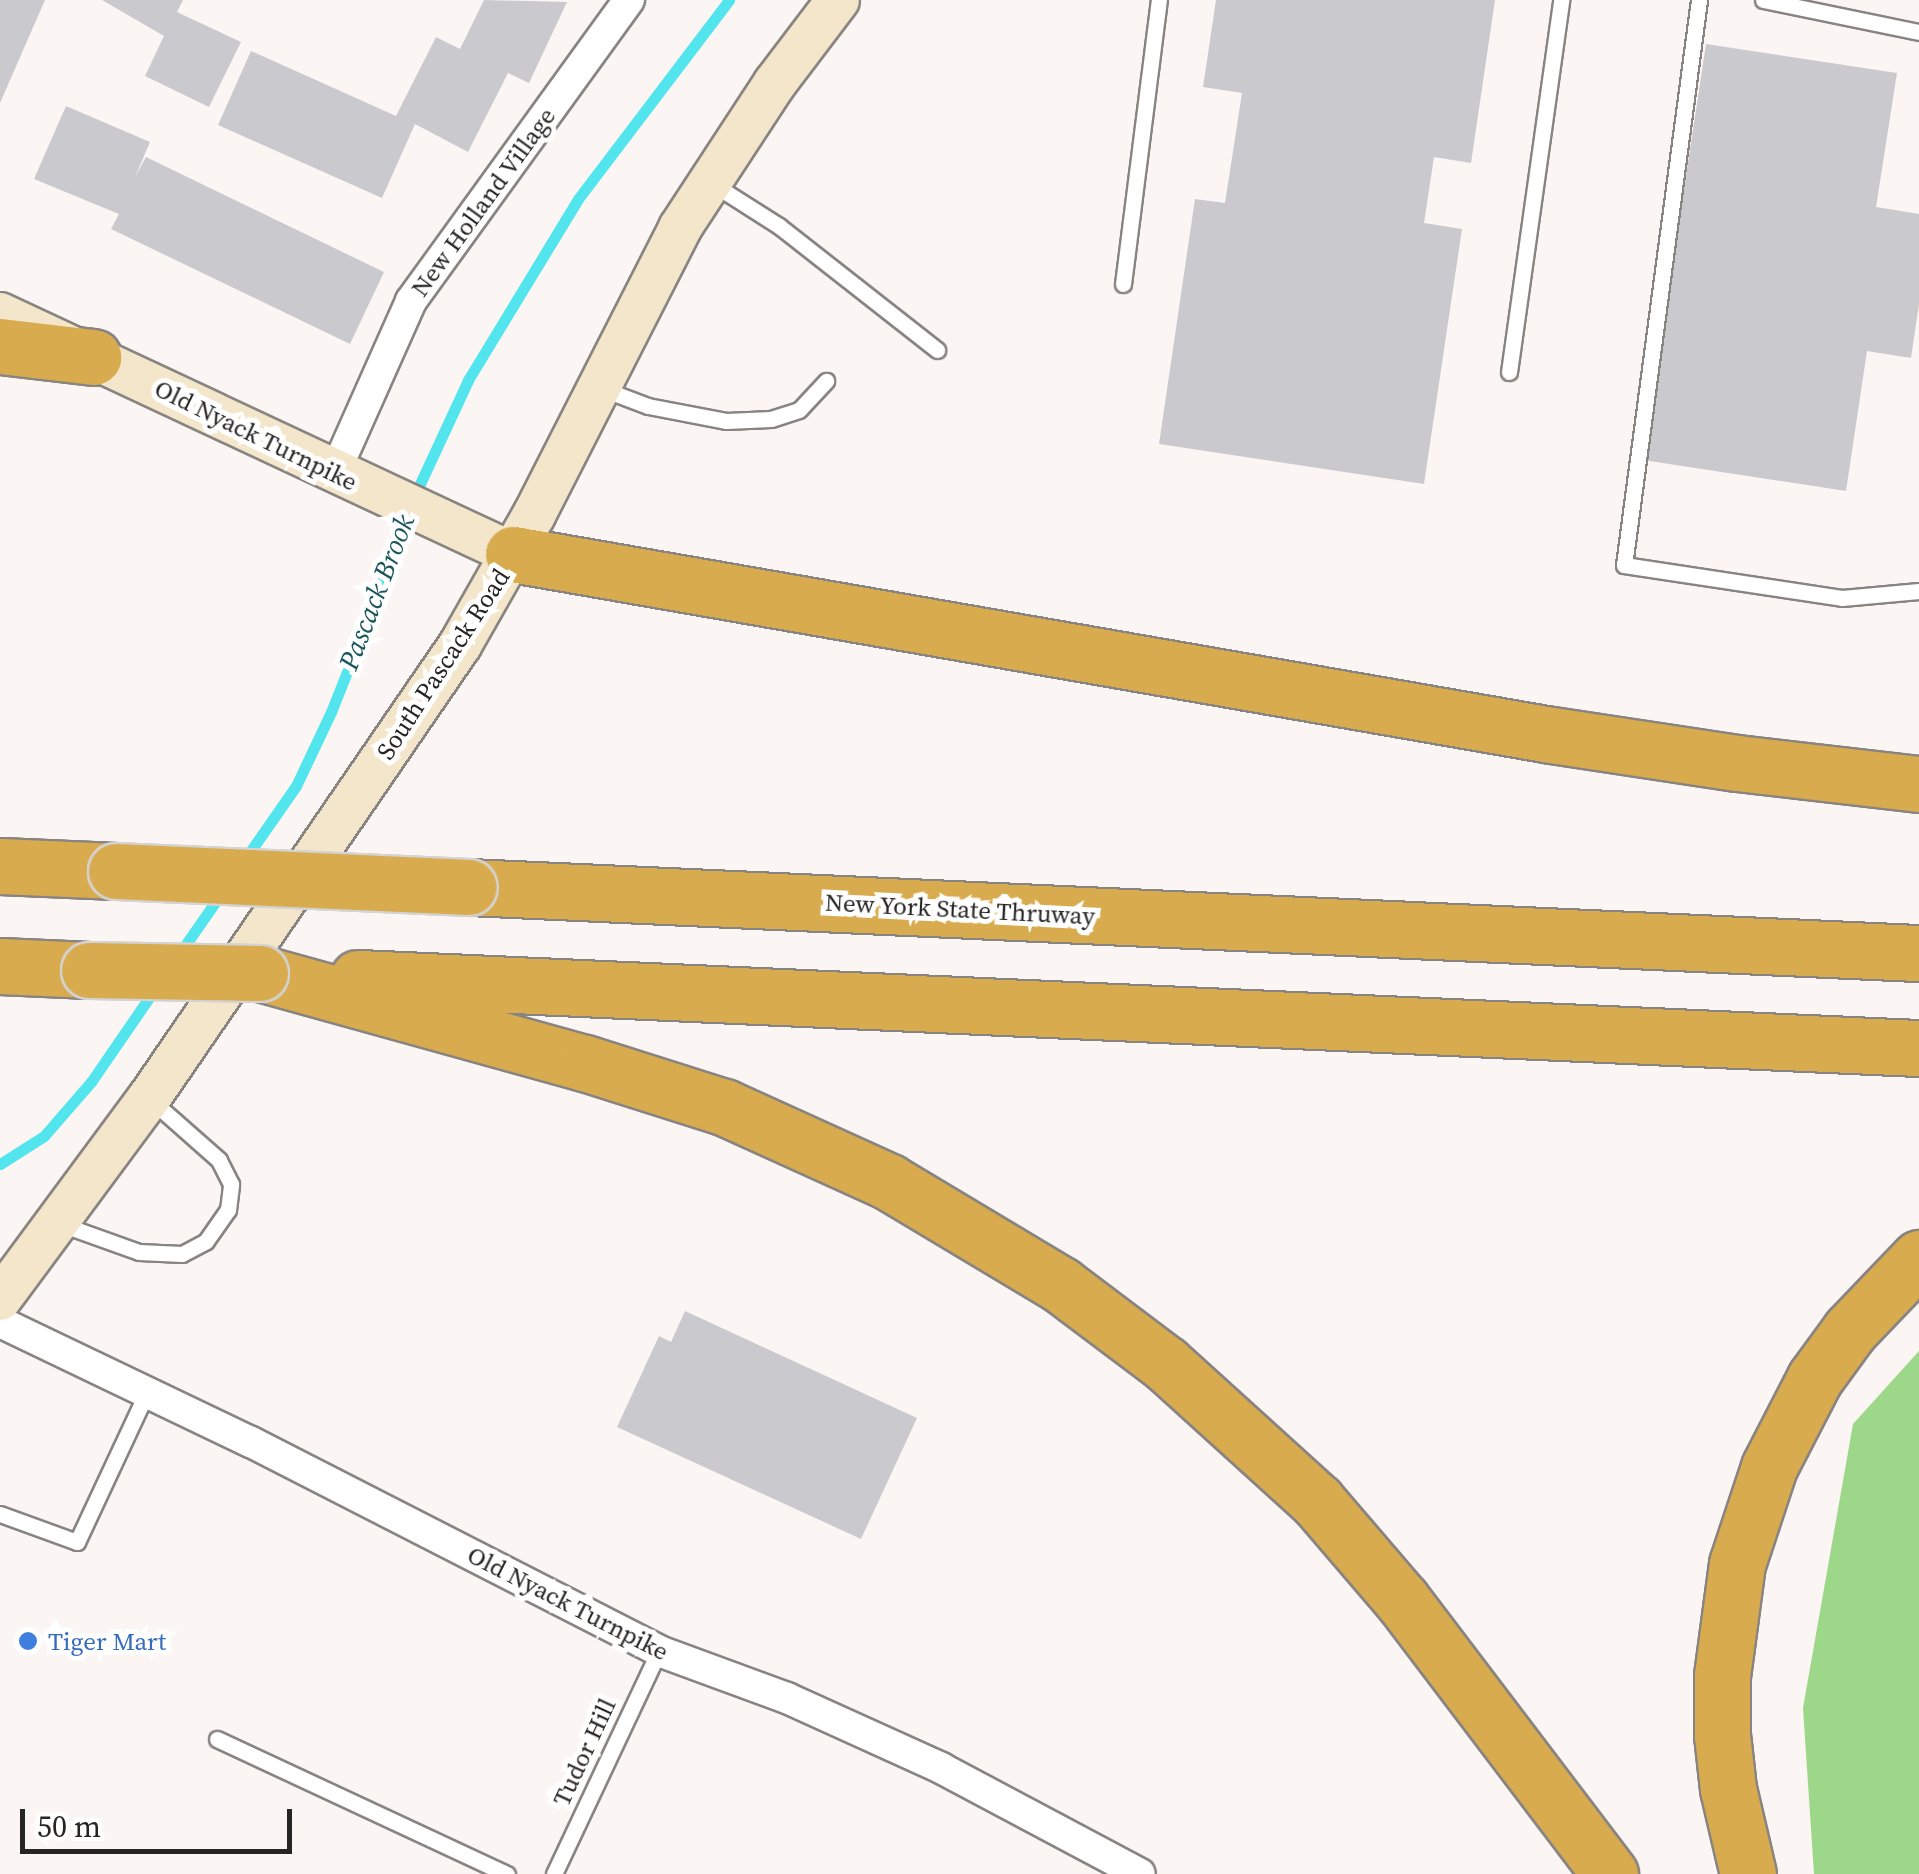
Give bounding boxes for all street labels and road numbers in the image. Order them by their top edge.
street label: New Holland Village [404,101,562,303]
street label: Old Nyack Turnpike [150,373,362,497]
street label: South Pascack Road [370,563,516,765]
street label: New York State Thruway [824,887,1096,931]
street label: Old Nyack Turnpike [462,1539,674,1667]
street label: Tudor Hill [546,1693,622,1811]

